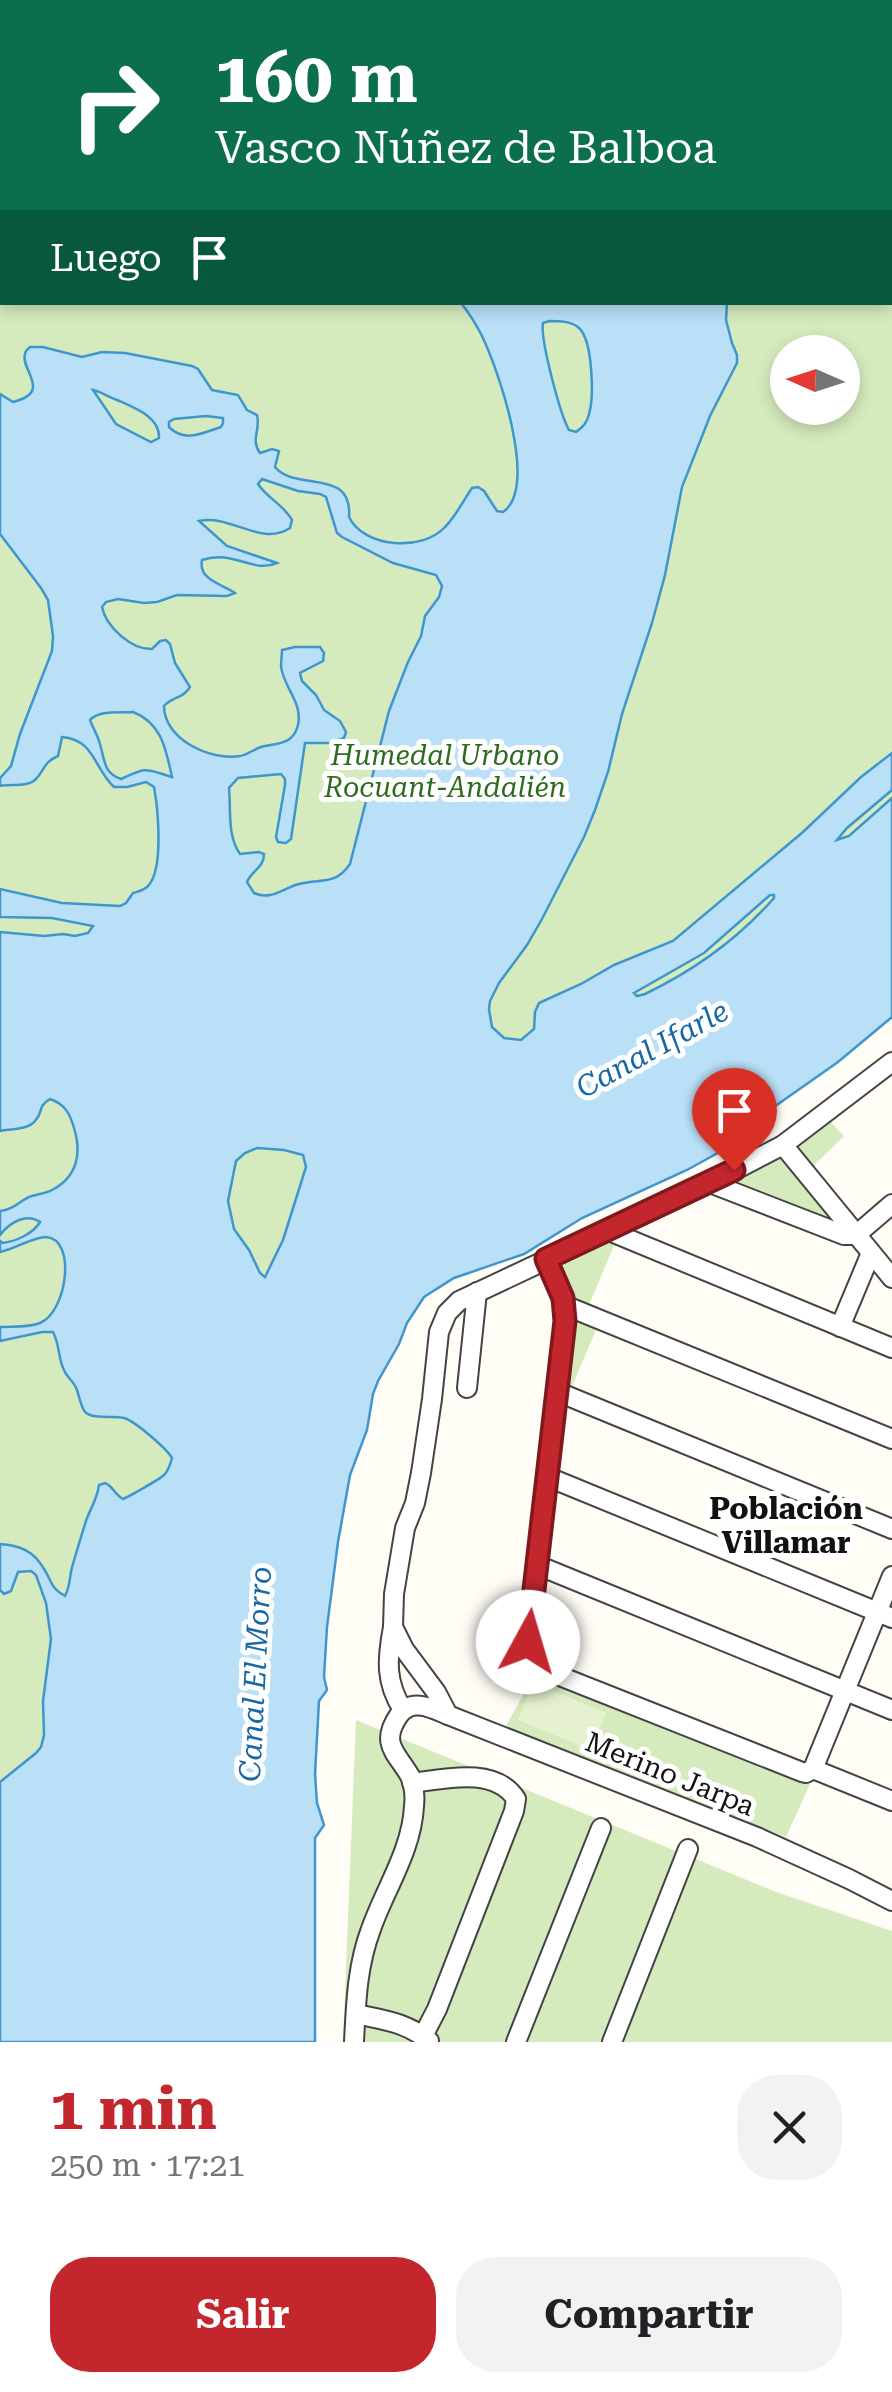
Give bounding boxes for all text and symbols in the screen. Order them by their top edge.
text: 160 m [215,37,418,119]
icon: right [50,40,180,170]
text: Vasco Núñez de Balboa [215,121,717,174]
icon: arrive [182,230,237,285]
text: Luego [50,236,162,280]
north arrow [770,335,860,425]
map controls [770,335,860,425]
park label: Humedal Urbano Rocuant-Andalién [323,739,566,804]
water label: Canal Ifarle [570,993,734,1105]
pin [692,1068,777,1171]
icon: arrive [707,1083,762,1138]
district label: Población Villamar [709,1491,863,1560]
water label: Canal El Morro [232,1565,278,1783]
position arrow [476,1590,580,1694]
street label: Merino Jarpa [581,1725,759,1823]
text: 1 min [50,2073,217,2144]
button: close [737,2075,842,2180]
text: 250 m · 17:21 [50,2146,245,2184]
button: Salir [50,2257,436,2372]
button: Compartir [456,2257,842,2372]

